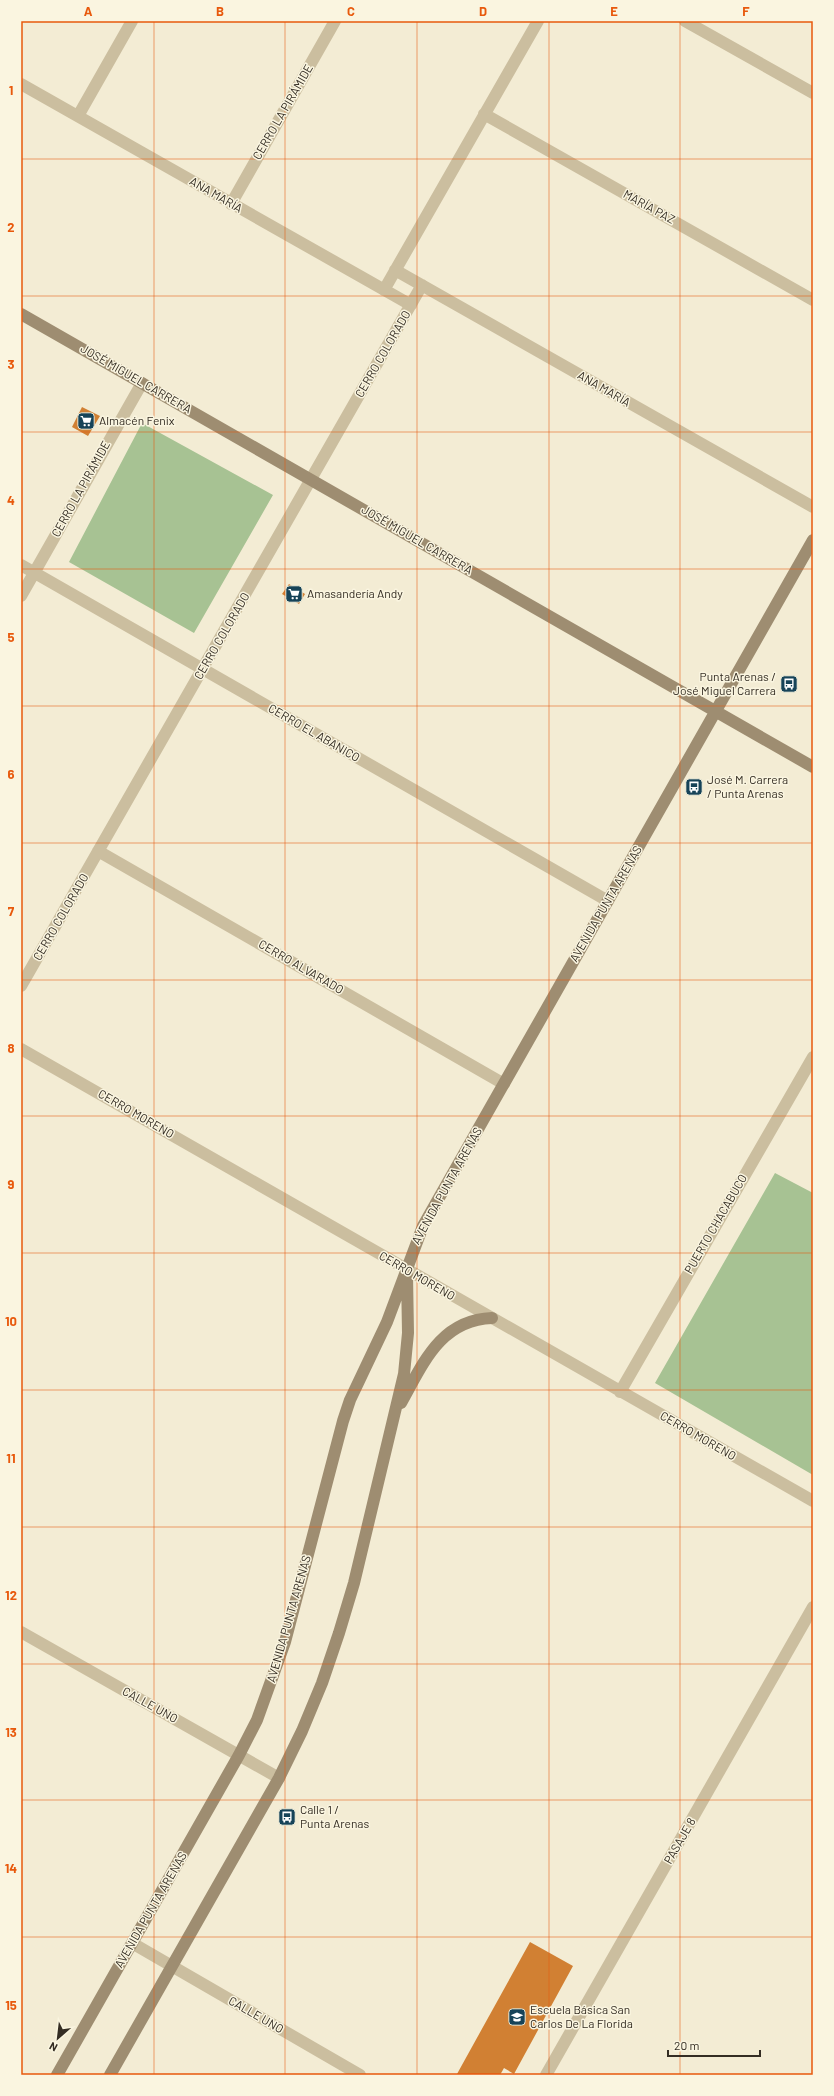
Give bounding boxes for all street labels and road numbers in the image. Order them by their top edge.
street label: CERRO LA PIRÁMIDE [249,61,315,162]
street label: ANA MARÍA [188,173,245,215]
street label: MARÍA PAZ [621,186,678,226]
street label: CERRO COLORADO [352,308,413,399]
street label: JOSÉ MIGUEL CARRERA [79,341,194,416]
street label: ANA MARÍA [576,367,633,409]
street label: CERRO LA PIRÁMIDE [48,438,112,539]
street label: JOSÉ MIGUEL CARRERA [360,502,475,577]
street label: CERRO COLORADO [191,590,252,681]
street label: CERRO EL ABANICO [266,700,363,764]
street label: AVENIDA PUNTA ARENAS [566,843,644,964]
street label: CERRO COLORADO [30,871,91,962]
street label: CERRO ALVARADO [256,936,347,996]
street label: CERRO MORENO [96,1086,177,1141]
street label: AVENIDA PUNTA ARENAS [408,1125,484,1246]
street label: PUERTO CHACABUCO [681,1171,749,1276]
street label: CERRO MORENO [377,1248,458,1303]
street label: CERRO MORENO [658,1408,739,1463]
street label: AVENIDA PUNTA ARENAS [263,1554,313,1684]
street label: CALLE UNO [120,1683,181,1725]
street label: PASAJE 8 [660,1815,698,1866]
street label: AVENIDA PUNTA ARENAS [111,1849,189,1970]
street label: CALLE UNO [226,1993,287,2035]

